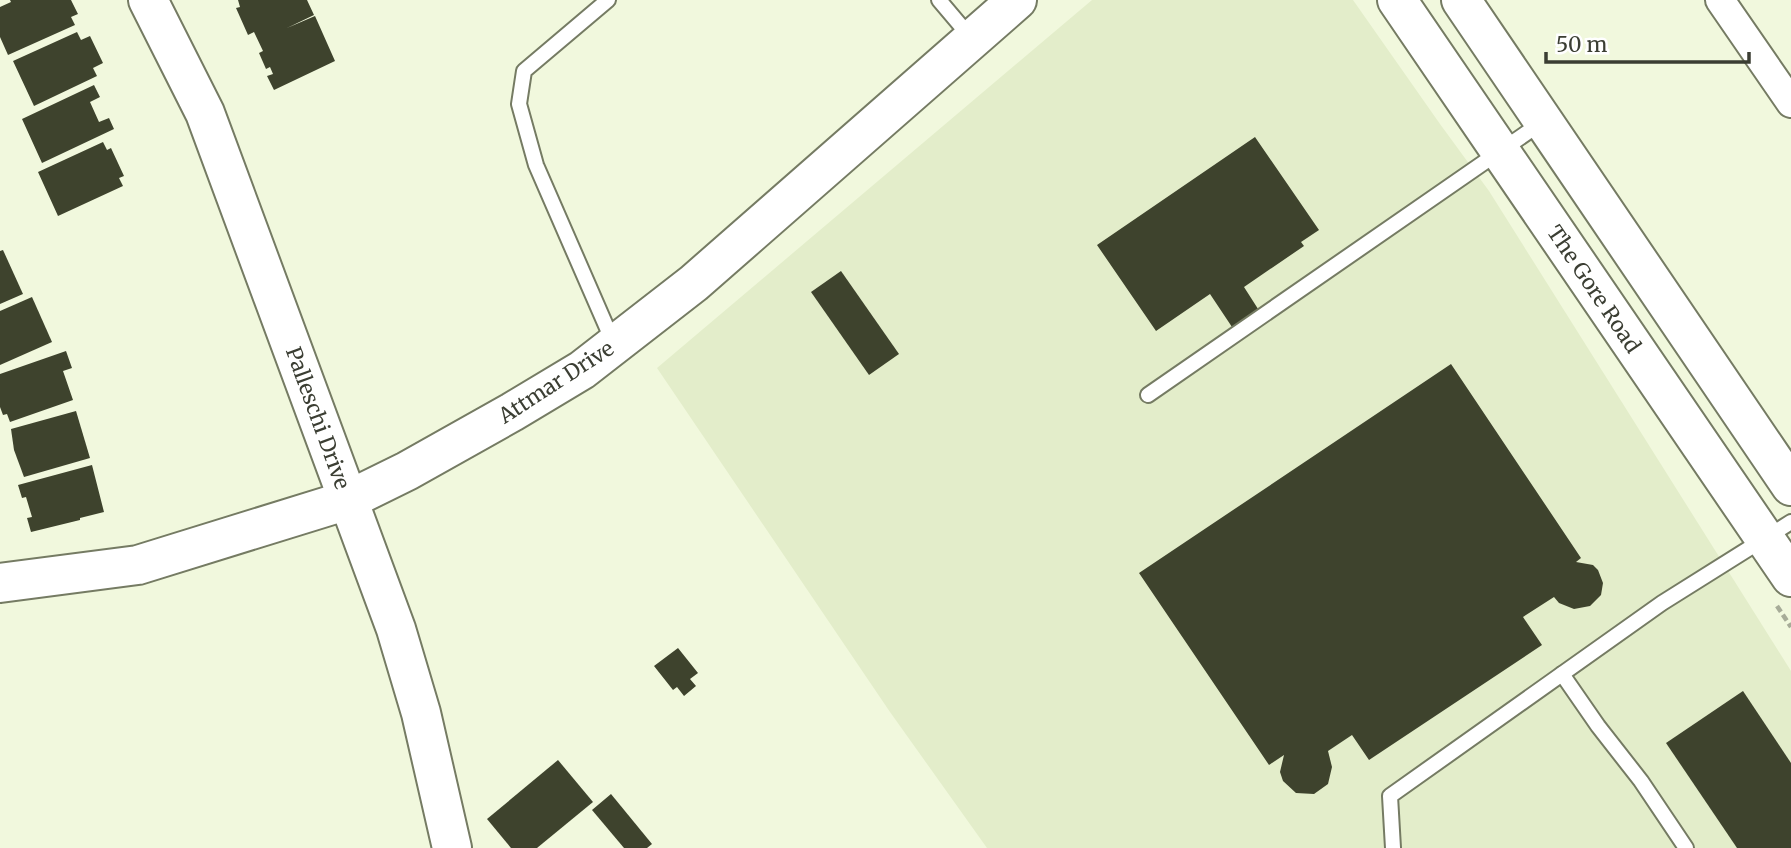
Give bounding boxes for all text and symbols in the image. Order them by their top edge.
scale bar [1546,21,1749,65]
text: 50 m [1556,31,1607,58]
street label: The Gore Road [1541,220,1647,358]
street label: Attmar Drive [492,335,619,430]
street label: Palleschi Drive [280,343,356,493]

